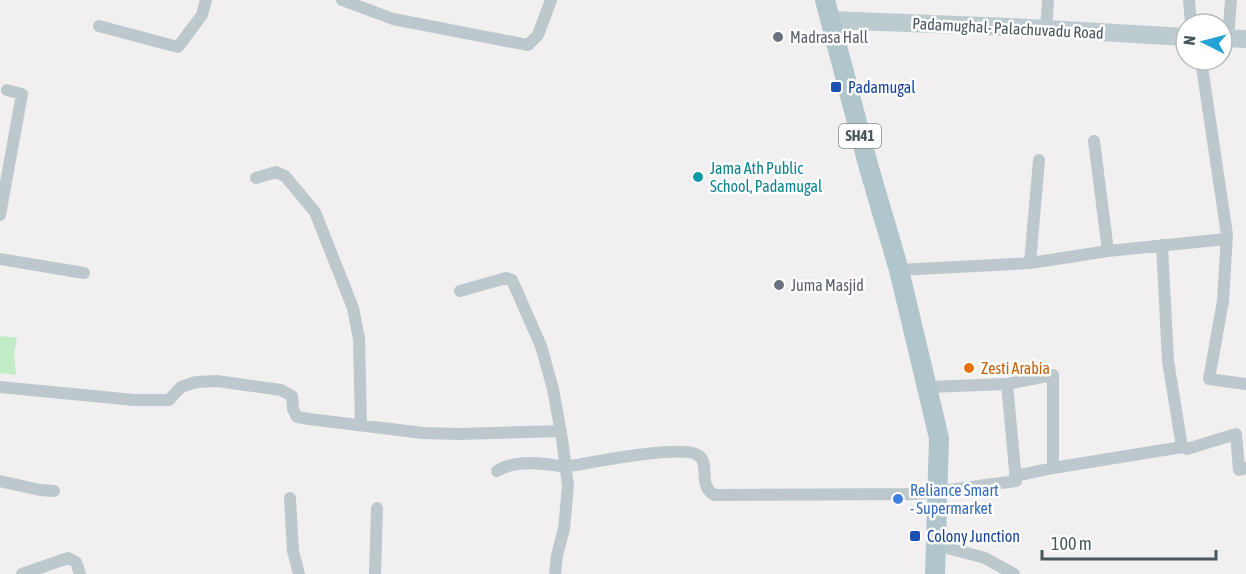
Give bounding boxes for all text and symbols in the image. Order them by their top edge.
north arrow [1174,12,1234,72]
street label: Padamughal- Palachuvadu Road [912,14,1104,43]
place label: Madrasa Hall [790,28,869,46]
marker: Madrasa Hall [771,30,785,44]
text: N [1180,35,1199,46]
place label: Padamugal [848,78,916,97]
marker: Padamugal [829,80,843,94]
road number: SH41 [839,124,881,148]
place label: Jama Ath Public School, Padamugal [710,159,823,196]
marker: Jama Ath Public School, Padamugal [691,170,705,184]
place label: Juma Masjid [791,276,864,295]
marker: Juma Masjid [772,278,786,292]
place label: Zesti Arabia [981,359,1050,377]
marker: Zesti Arabia [962,361,976,375]
place label: Reliance Smart - Supermarket [910,481,999,518]
marker: Reliance Smart - Supermarket [891,492,905,506]
scale bar [1042,523,1216,561]
place label: Colony Junction [927,527,1020,546]
marker: Colony Junction [908,529,922,543]
text: 100 m [1051,533,1092,554]

